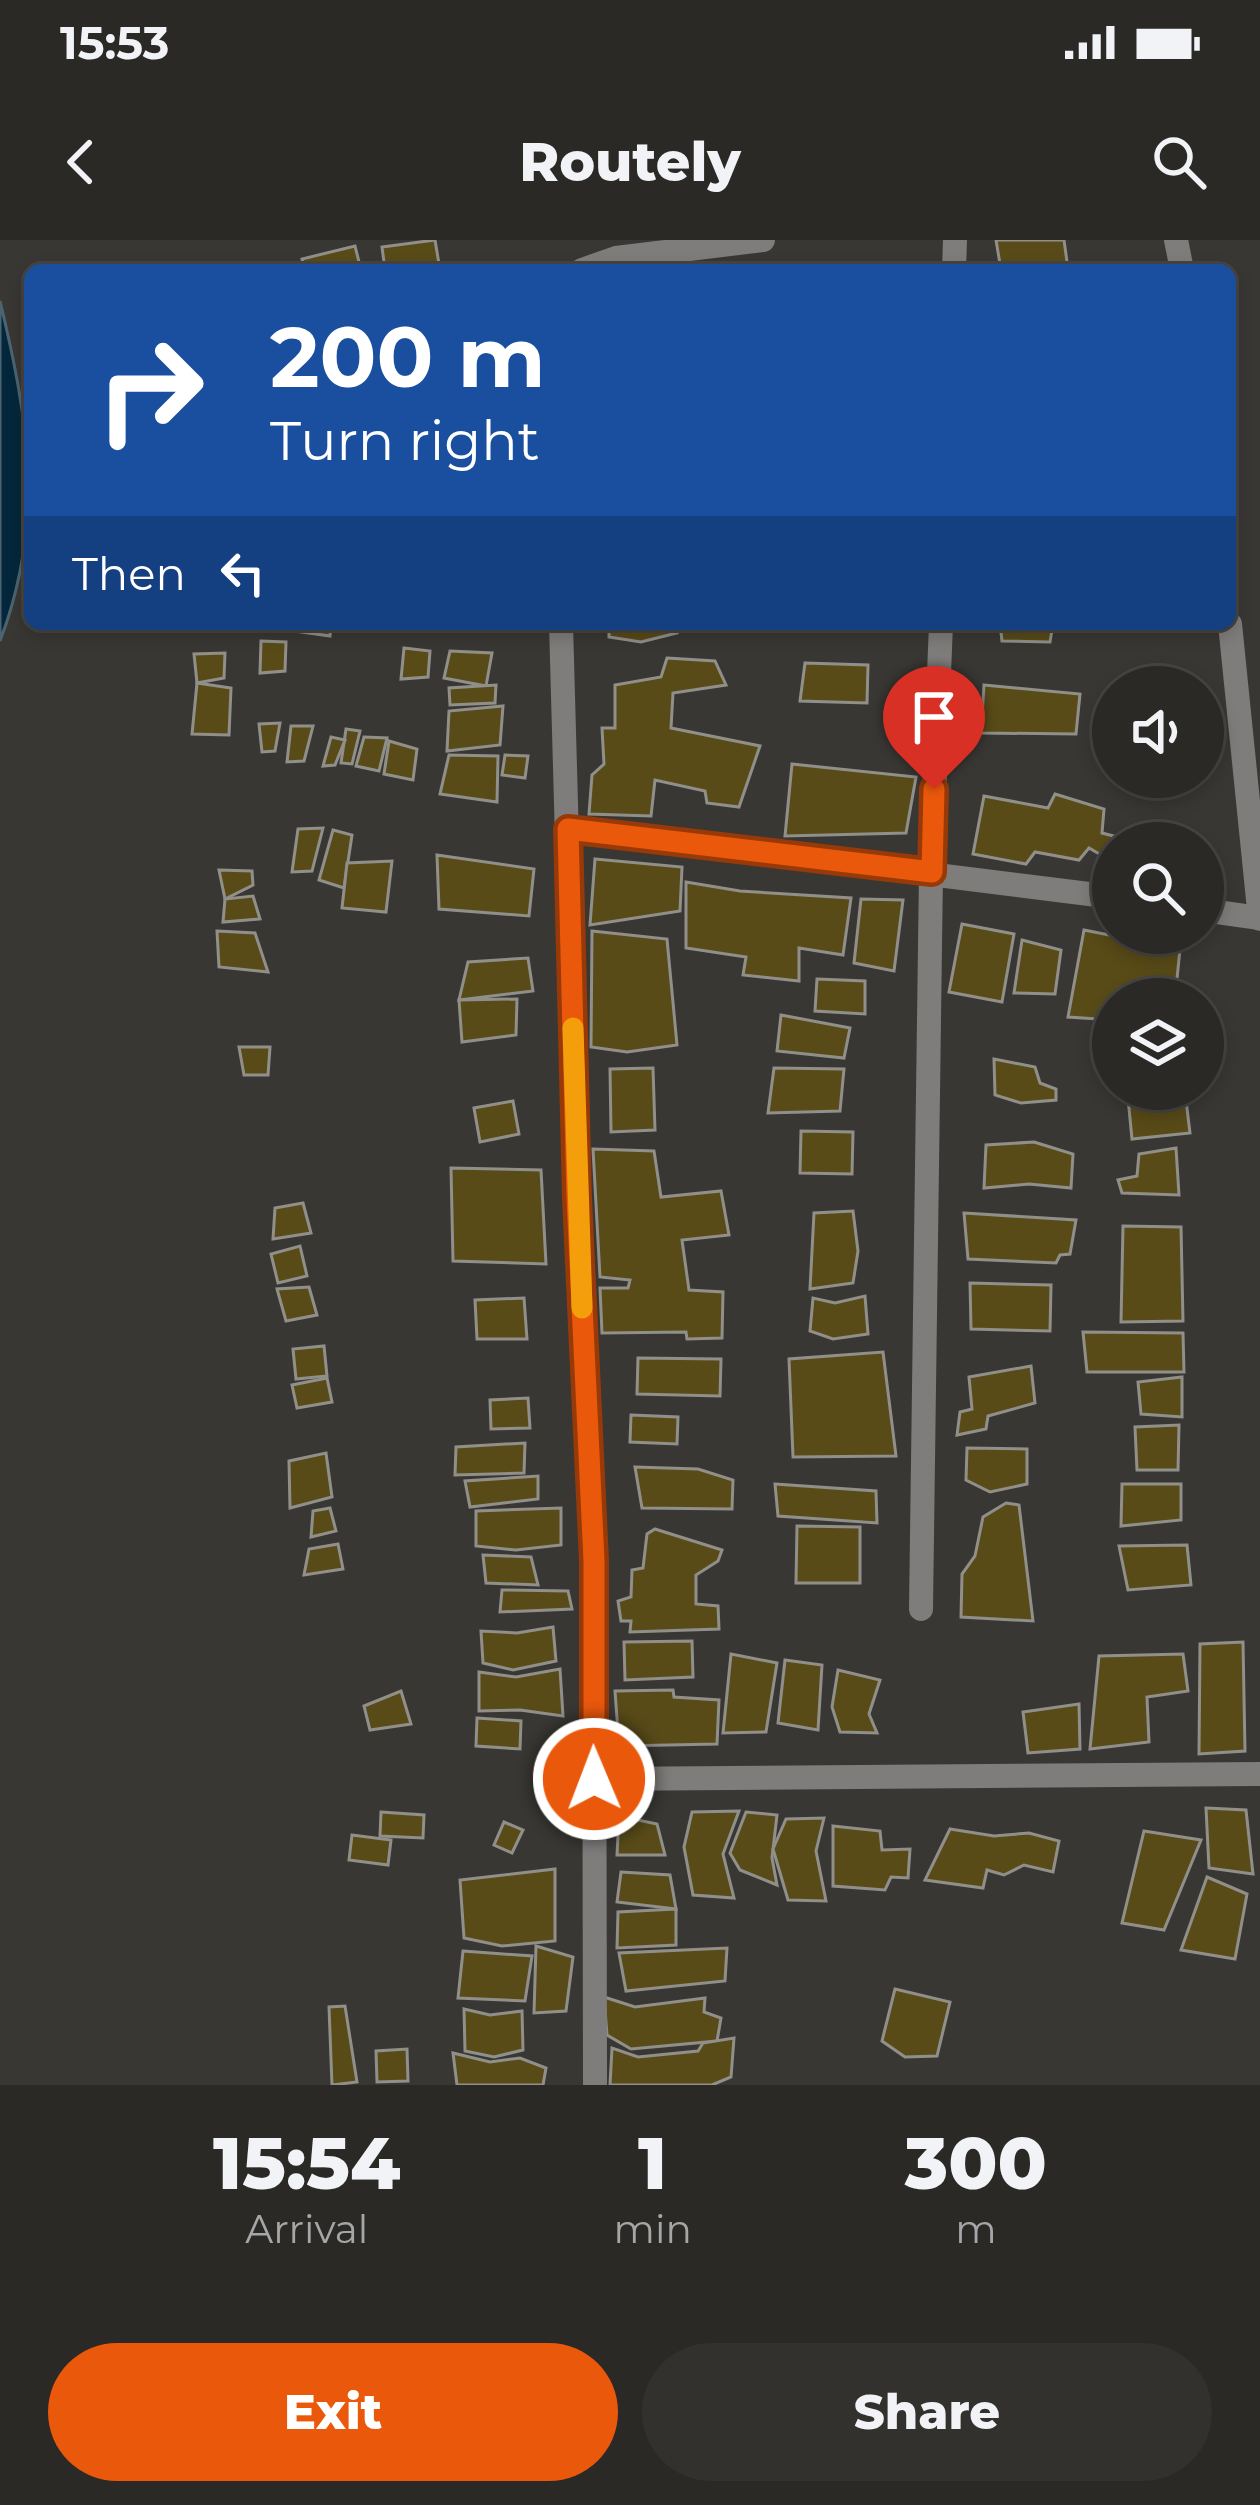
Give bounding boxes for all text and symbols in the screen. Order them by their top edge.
text: 15:53 [60,15,169,70]
icon: back [48,129,114,195]
text: Routely [519,129,741,195]
icon: search [1146,129,1212,195]
text: 200 m [270,306,546,408]
icon: right [72,312,228,468]
text: Turn right [270,408,540,474]
icon: left [210,540,276,606]
text: Then [72,546,186,601]
pin [883,666,985,789]
map controls [1092,666,1224,1110]
button: sound [1092,666,1224,798]
icon: arrive [901,684,967,750]
button: search [1092,822,1224,954]
button: layers [1092,978,1224,1110]
position arrow [531,1716,657,1842]
text: 15:54 [213,2119,400,2207]
text: 1 [638,2119,667,2207]
text: 300 [905,2119,1047,2207]
text: Arrival [245,2205,368,2253]
text: min [614,2205,692,2253]
text: m [955,2205,997,2253]
button: Exit [48,2343,618,2481]
button: Share [642,2343,1212,2481]

